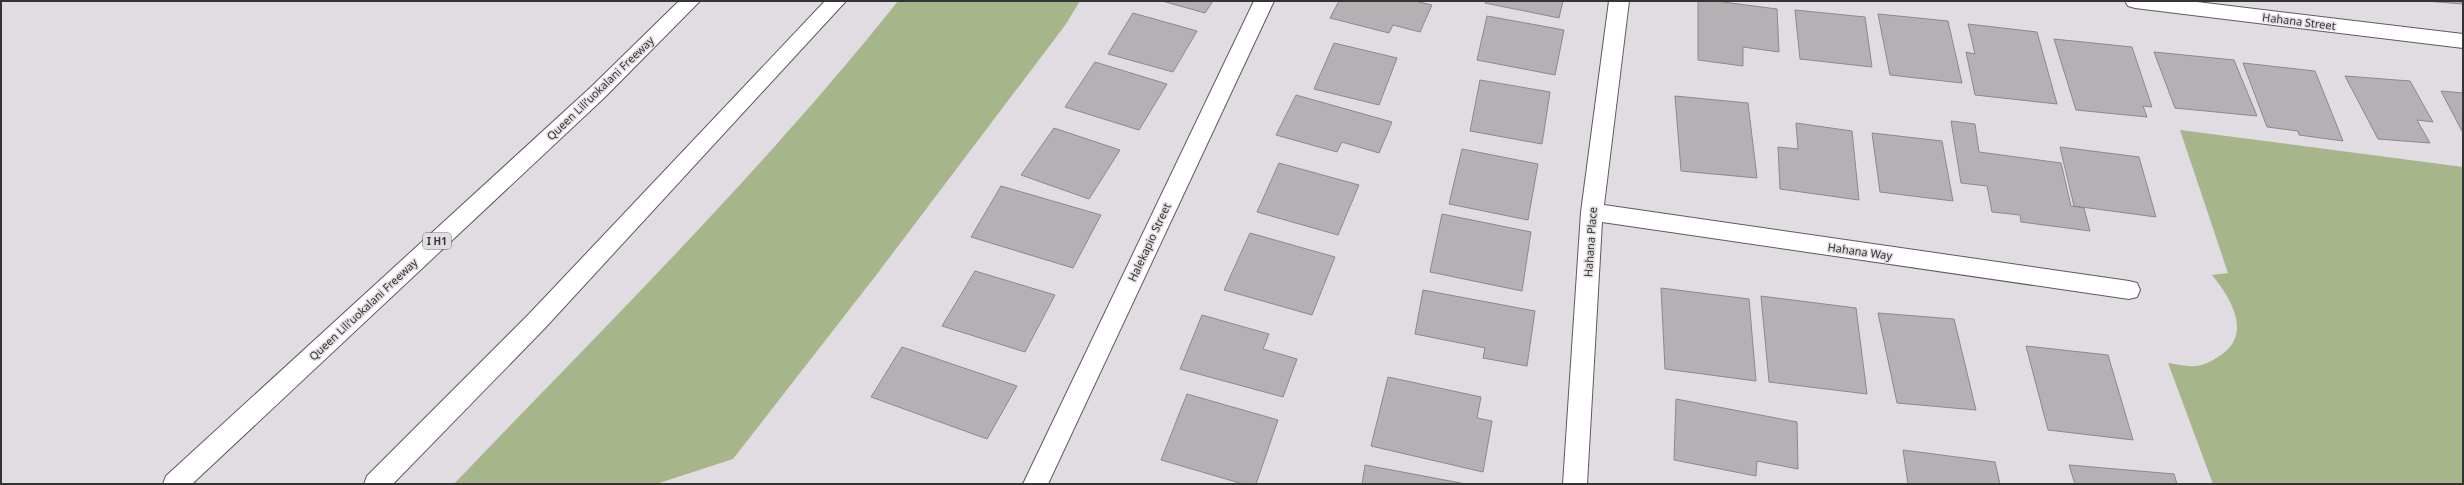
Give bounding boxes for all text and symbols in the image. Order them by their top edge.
street label: Hahana Street [2261,9,2337,33]
street label: Queen Liliʻuokalani Freeway [543,33,657,143]
street label: Halekapio Street [1124,200,1174,284]
street label: Hahana Place [1580,206,1600,278]
road number: I H1 [423,233,451,249]
street label: Hahana Way [1827,239,1894,263]
street label: Queen Liliʻuokalani Freeway [305,254,421,363]

